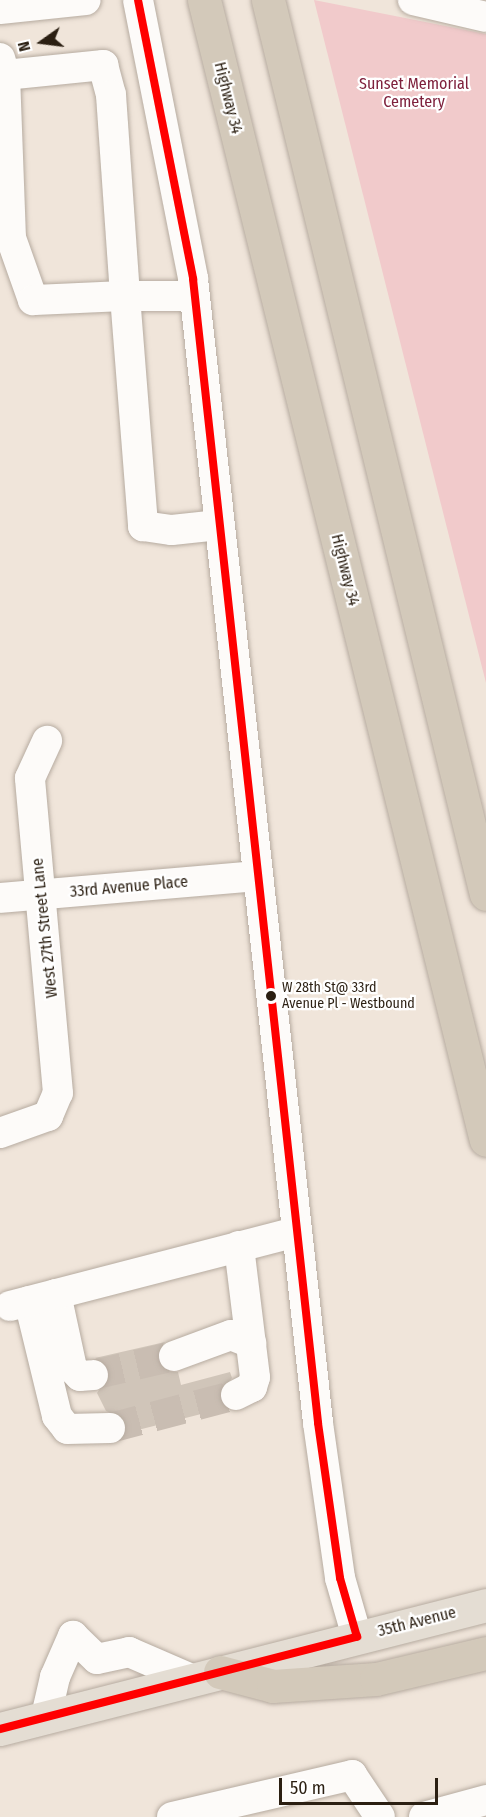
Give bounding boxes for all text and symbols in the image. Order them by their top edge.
north arrow [12,12,72,72]
text: N [14,40,34,53]
street label: Highway 34 [210,60,246,136]
park label: Sunset Memorial Cemetery [359,74,469,112]
street label: Highway 34 [327,532,363,608]
street label: West 27th Street Lane [28,857,62,999]
street label: 33rd Avenue Place [69,872,189,902]
place label: W 28th St@ 33rd Avenue Pl - Westbound [282,980,415,1012]
marker: W 28th St@ 33rd Avenue Pl - Westbound [265,990,277,1002]
street label: 35th Avenue [376,1603,458,1641]
scale bar [282,1766,441,1804]
text: 50 m [290,1777,326,1799]

